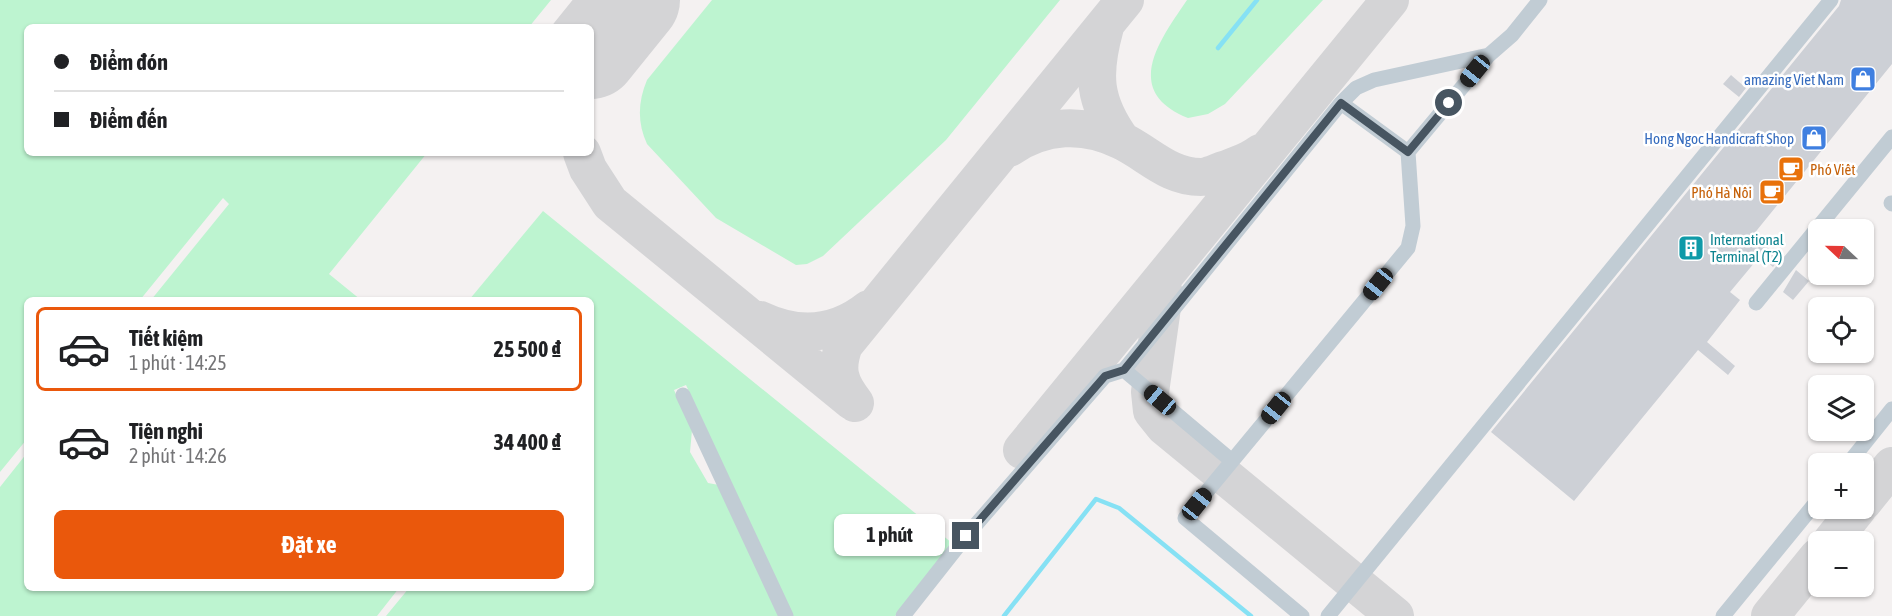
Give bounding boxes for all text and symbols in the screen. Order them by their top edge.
text: Điểm đón [90,49,168,75]
car [1457,51,1493,91]
shop icon: amazing Viet Nam [1848,64,1878,94]
place label: amazing Viet Nam [1744,71,1844,88]
route start [1435,89,1462,116]
text: Điểm đến [90,107,167,133]
shop icon: Hong Ngoc Handicraft Shop [1799,123,1829,153]
place label: Hong Ngoc Handicraft Shop [1644,130,1794,147]
cafe icon: Phó Viêt [1776,154,1806,184]
place label: Phó Viêt [1810,161,1856,178]
cafe icon: Phó Hà Nôi [1757,177,1787,207]
place label: Phó Hà Nôi [1691,184,1752,201]
north arrow [1808,219,1874,285]
map controls [1808,219,1874,597]
place label: International Terminal (T2) [1710,231,1784,265]
building icon: International Terminal (T2) [1676,233,1706,263]
car [1360,264,1396,304]
button: locate [1808,297,1874,363]
icon: car [57,322,111,376]
text: Tiết kiệm [129,325,203,351]
text: 25 500 ₫ [494,336,561,362]
text: 1 phút · 14:25 [129,351,227,374]
button: layers [1808,375,1874,441]
car [1140,382,1180,418]
car [1258,388,1294,428]
icon: car [57,415,111,469]
text: Tiện nghi [129,418,203,444]
text: 34 400 ₫ [494,429,561,455]
text: 2 phút · 14:26 [129,444,227,467]
button: + [1808,453,1874,519]
car [1179,484,1215,524]
button: Đặt xe [54,510,564,579]
callout: 1 phút [834,515,945,557]
route end [952,522,979,549]
text: 1 phút [866,523,913,546]
button: − [1808,531,1874,597]

